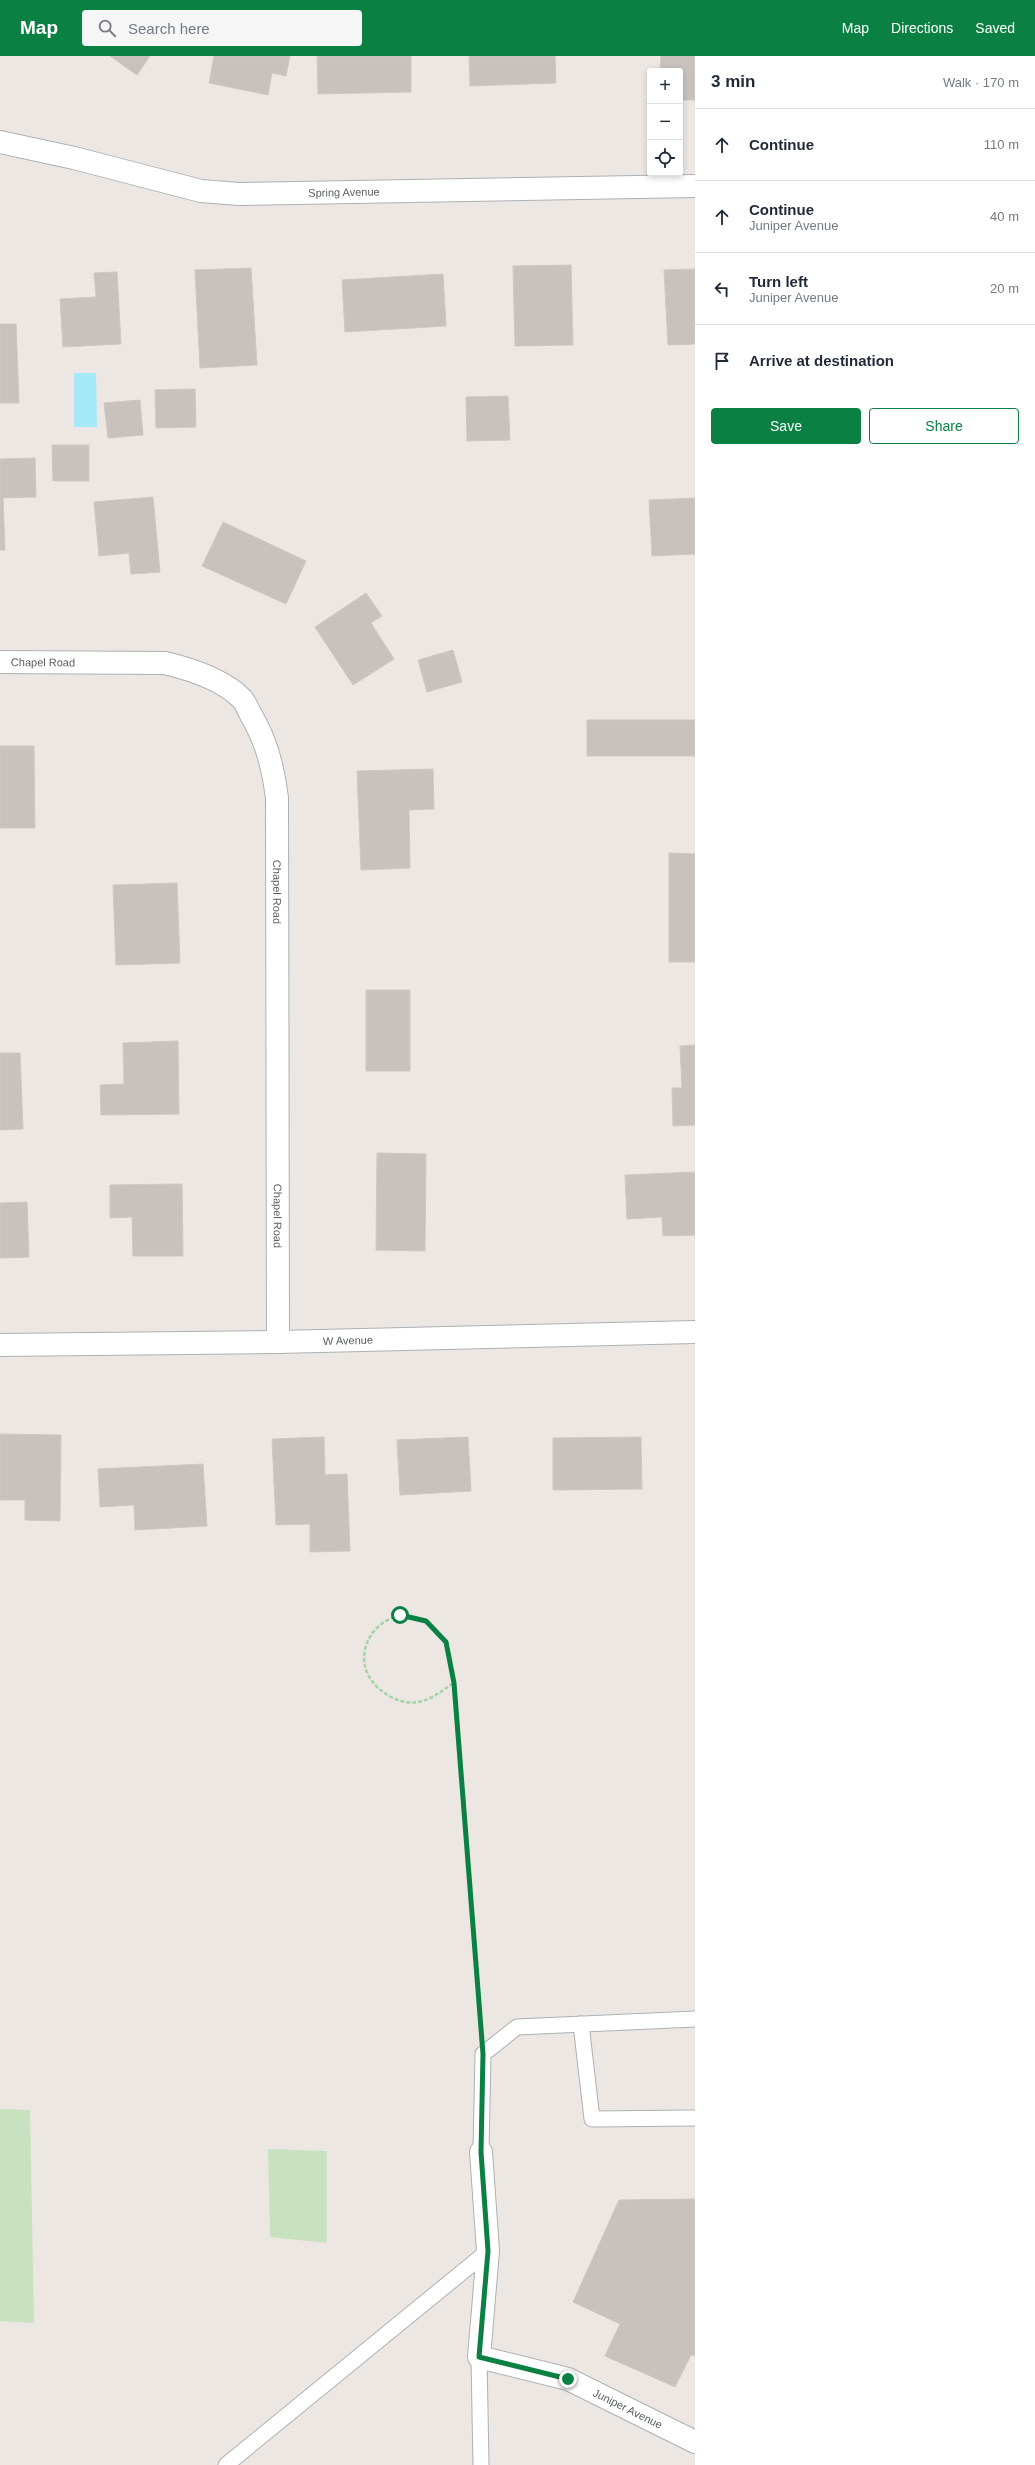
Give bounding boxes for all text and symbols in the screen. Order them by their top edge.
search box [82,10,362,46]
text: Map [20,17,58,38]
icon: search [96,17,118,39]
text: Search here [128,20,210,37]
text: Map [842,20,869,36]
text: Directions [891,20,953,36]
text: Saved [975,20,1015,36]
map controls [647,68,683,176]
button: + [647,68,683,104]
text: 3 min [711,72,755,91]
text: Walk · 170 m [943,75,1019,90]
button: − [647,104,683,140]
icon: ahead [711,134,733,156]
text: Continue [749,136,814,153]
text: 110 m [984,137,1019,152]
button: locate [647,140,683,176]
street label: Spring Avenue [308,186,380,199]
text: Continue [749,201,814,218]
icon: ahead [711,206,733,228]
text: 40 m [990,209,1019,224]
text: Juniper Avenue [749,218,838,233]
text: Turn left [749,273,808,290]
icon: left [711,278,733,300]
text: 20 m [990,281,1019,296]
text: Juniper Avenue [749,290,838,305]
icon: arrive [711,350,733,372]
text: Arrive at destination [749,352,894,369]
button: Save [711,408,861,444]
button: Share [869,408,1019,444]
street label: Chapel Road [11,656,75,668]
street label: Chapel Road [271,860,283,924]
street label: Chapel Road [272,1184,284,1248]
street label: W Avenue [323,1334,373,1347]
route start [391,1606,409,1624]
route end [559,2370,577,2388]
street label: Juniper Avenue [591,2386,664,2431]

